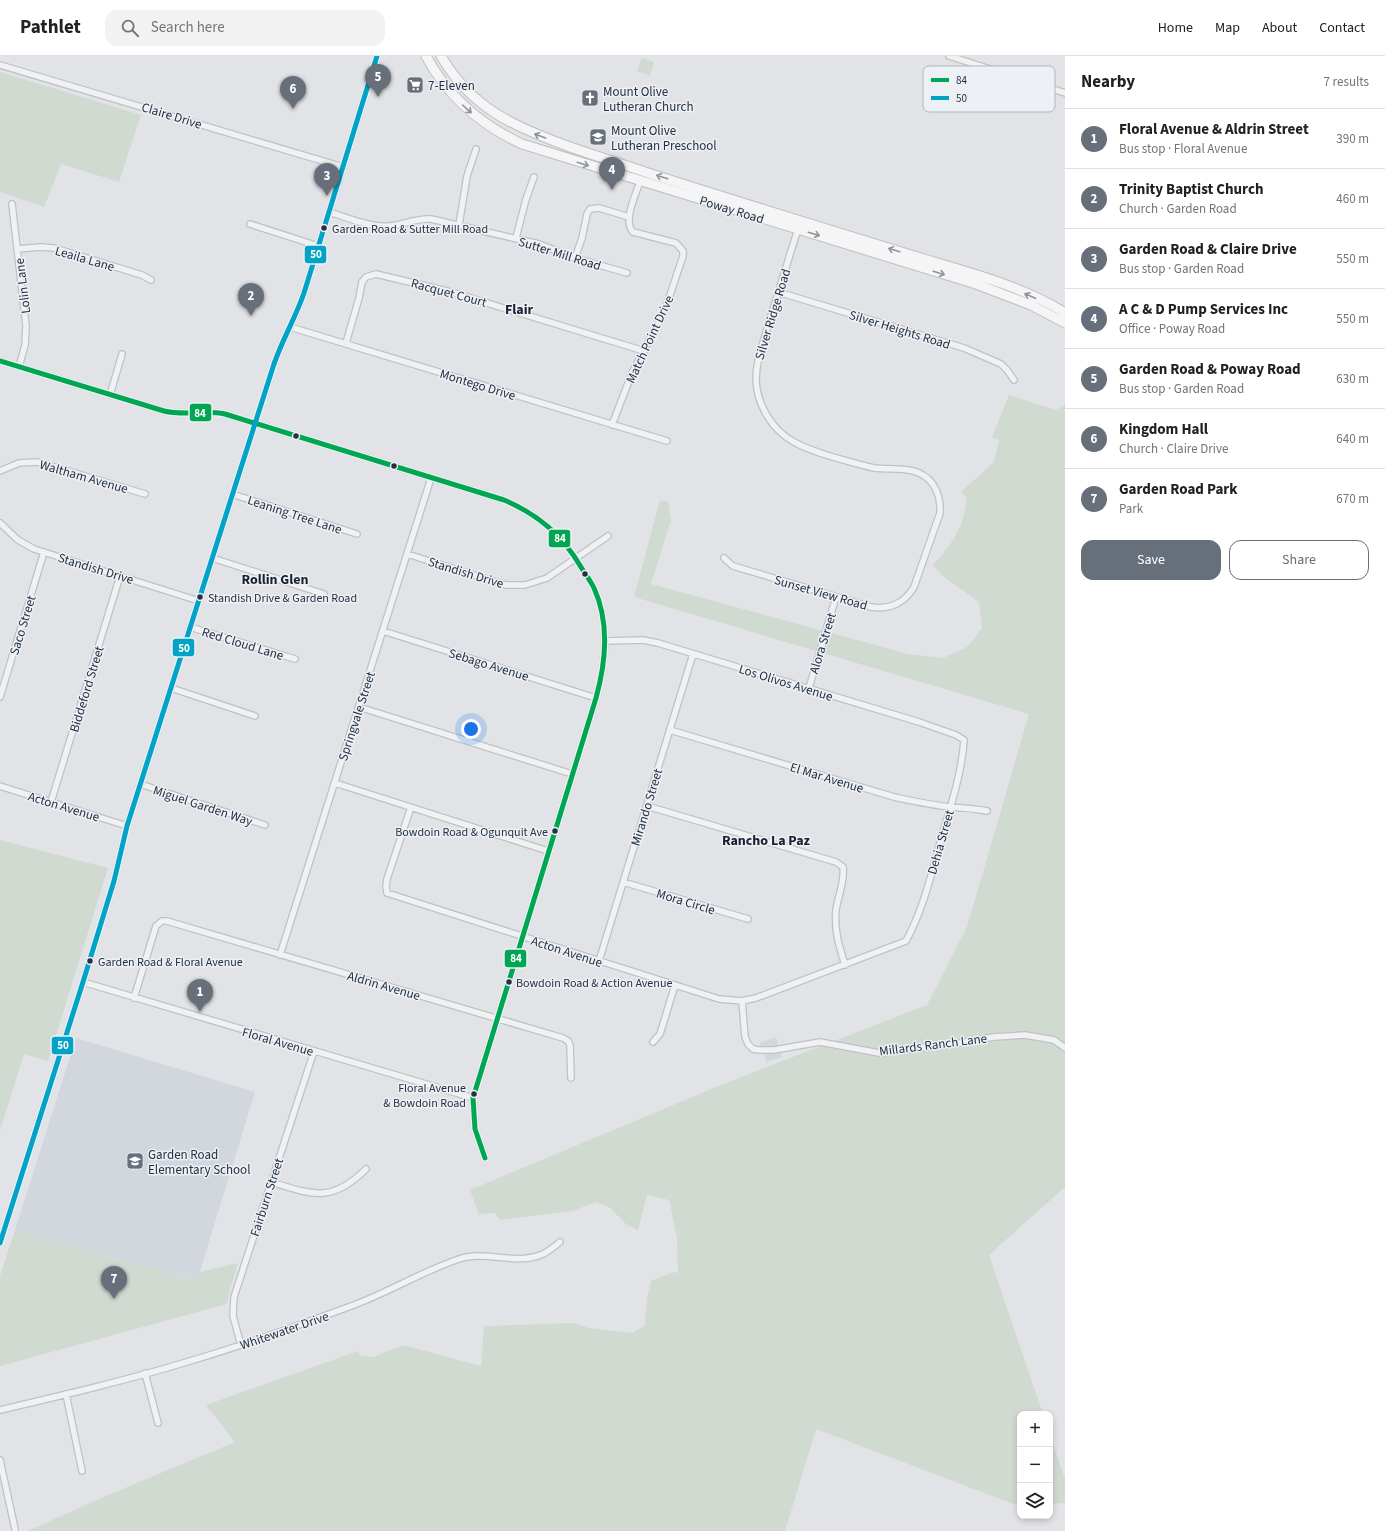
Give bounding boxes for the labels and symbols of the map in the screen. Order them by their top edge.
pin: 5 [365,64,391,97]
legend [923,66,1055,112]
text: 84 [956,73,967,88]
supermarket icon: 7-Eleven [405,75,425,95]
pin: 6 [280,76,306,109]
place label: 7-Eleven [428,77,475,95]
place label: Mount Olive Lutheran Church [603,83,694,116]
church icon: Mount Olive Lutheran Church [580,88,600,108]
text: 50 [956,91,967,106]
street label: Claire Drive [139,98,204,134]
one-way arrow [462,104,472,114]
place label: Mount Olive Lutheran Preschool [611,122,717,155]
school or university icon: Mount Olive Lutheran Preschool [588,127,608,147]
one-way arrow [535,132,547,140]
pin: 4 [599,157,625,190]
one-way arrow [576,161,589,168]
pin: 3 [314,163,340,196]
one-way arrow [656,173,668,181]
street label: Poway Road [697,192,766,228]
place label: Garden Road & Sutter Mill Road [332,221,488,238]
marker: Garden Road & Sutter Mill Road [319,223,329,233]
one-way arrow [808,231,821,238]
street label: Sutter Mill Road [516,233,603,275]
street label: Leaila Lane [53,242,117,276]
line badge: 50 [304,245,327,264]
one-way arrow [887,246,900,253]
text: 50 [310,247,322,262]
street label: Lolin Lane [11,257,35,315]
street label: Silver Ridge Road [751,267,795,362]
one-way arrow [932,270,945,277]
street label: Racquet Court [409,274,489,312]
pin: 2 [238,283,264,316]
one-way arrow [1025,291,1037,299]
street label: Match Point Drive [622,292,678,386]
district label: Flair [505,300,534,320]
street label: Silver Heights Road [847,306,953,354]
street label: Montego Drive [438,365,518,405]
line badge: 84 [189,403,212,422]
text: 84 [194,406,206,421]
unlabelled marker [291,431,301,441]
street label: Waltham Avenue [37,456,130,498]
unlabelled marker [389,461,399,471]
street label: Leaning Tree Lane [245,491,344,539]
line badge: 84 [548,529,571,548]
text: 84 [554,531,566,546]
street label: Standish Drive [56,549,136,589]
street label: Standish Drive [426,553,506,593]
unlabelled marker [580,569,590,579]
district label: Rollin Glen [241,570,309,590]
street label: Sunset View Road [772,571,869,615]
place label: Standish Drive & Garden Road [208,590,357,607]
marker: Standish Drive & Garden Road [195,592,205,602]
street label: Saco Street [5,593,41,657]
street label: Alora Street [805,610,841,676]
street label: Red Cloud Lane [200,623,286,665]
line badge: 50 [172,638,195,657]
text: 50 [178,641,190,656]
street label: Biddeford Street [65,643,109,735]
street label: Sebago Avenue [446,644,531,686]
street label: Los Olivos Avenue [736,660,835,706]
street label: Springvale Street [334,669,380,763]
your location [461,719,481,739]
street label: El Mar Avenue [788,758,866,798]
street label: Mirando Street [627,766,667,848]
street label: Miguel Garden Way [151,781,255,831]
street label: Acton Avenue [26,788,102,826]
street label: Dehia Street [923,807,959,877]
place label: Bowdoin Road & Ogunquit Ave [395,824,548,841]
marker: Bowdoin Road & Ogunquit Ave [550,826,560,836]
district label: Rancho La Paz [722,831,811,851]
street label: Mora Circle [654,884,717,919]
street label: Acton Avenue [529,932,605,972]
line badge: 84 [504,949,527,968]
text: 84 [510,951,522,966]
place label: Garden Road & Floral Avenue [98,954,243,971]
marker: Garden Road & Floral Avenue [85,956,95,966]
street label: Aldrin Avenue [345,967,422,1005]
place label: Bowdoin Road & Action Avenue [516,975,672,992]
marker: Bowdoin Road & Action Avenue [504,977,514,987]
pin: 1 [187,979,213,1012]
street label: Floral Avenue [240,1023,316,1061]
street label: Millards Ranch Lane [878,1029,988,1061]
line badge: 50 [51,1036,74,1055]
text: 50 [57,1038,69,1053]
place label: Floral Avenue & Bowdoin Road [383,1080,466,1112]
marker: Floral Avenue & Bowdoin Road [469,1089,479,1099]
place label: Garden Road Elementary School [148,1146,250,1179]
school or university icon: Garden Road Elementary School [125,1151,145,1171]
street label: Fairburn Street [246,1155,288,1239]
pin: 7 [101,1266,127,1299]
street label: Whitewater Drive [238,1307,331,1355]

